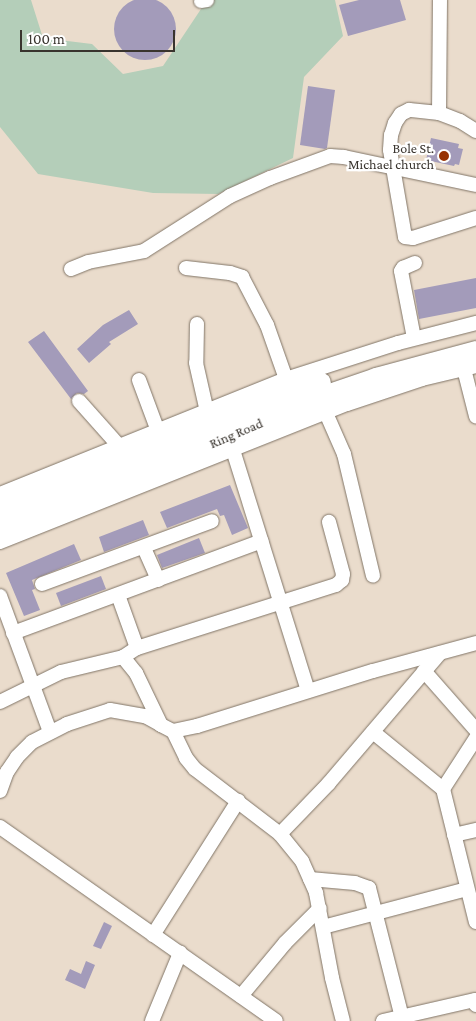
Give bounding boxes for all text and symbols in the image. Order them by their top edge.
scale bar [22,20,178,52]
text: 100 m [28,31,65,47]
place label: Bole St. Michael church [348,140,434,172]
marker: Bole St. Michael church [438,150,450,162]
street label: Ring Road [207,414,265,452]

